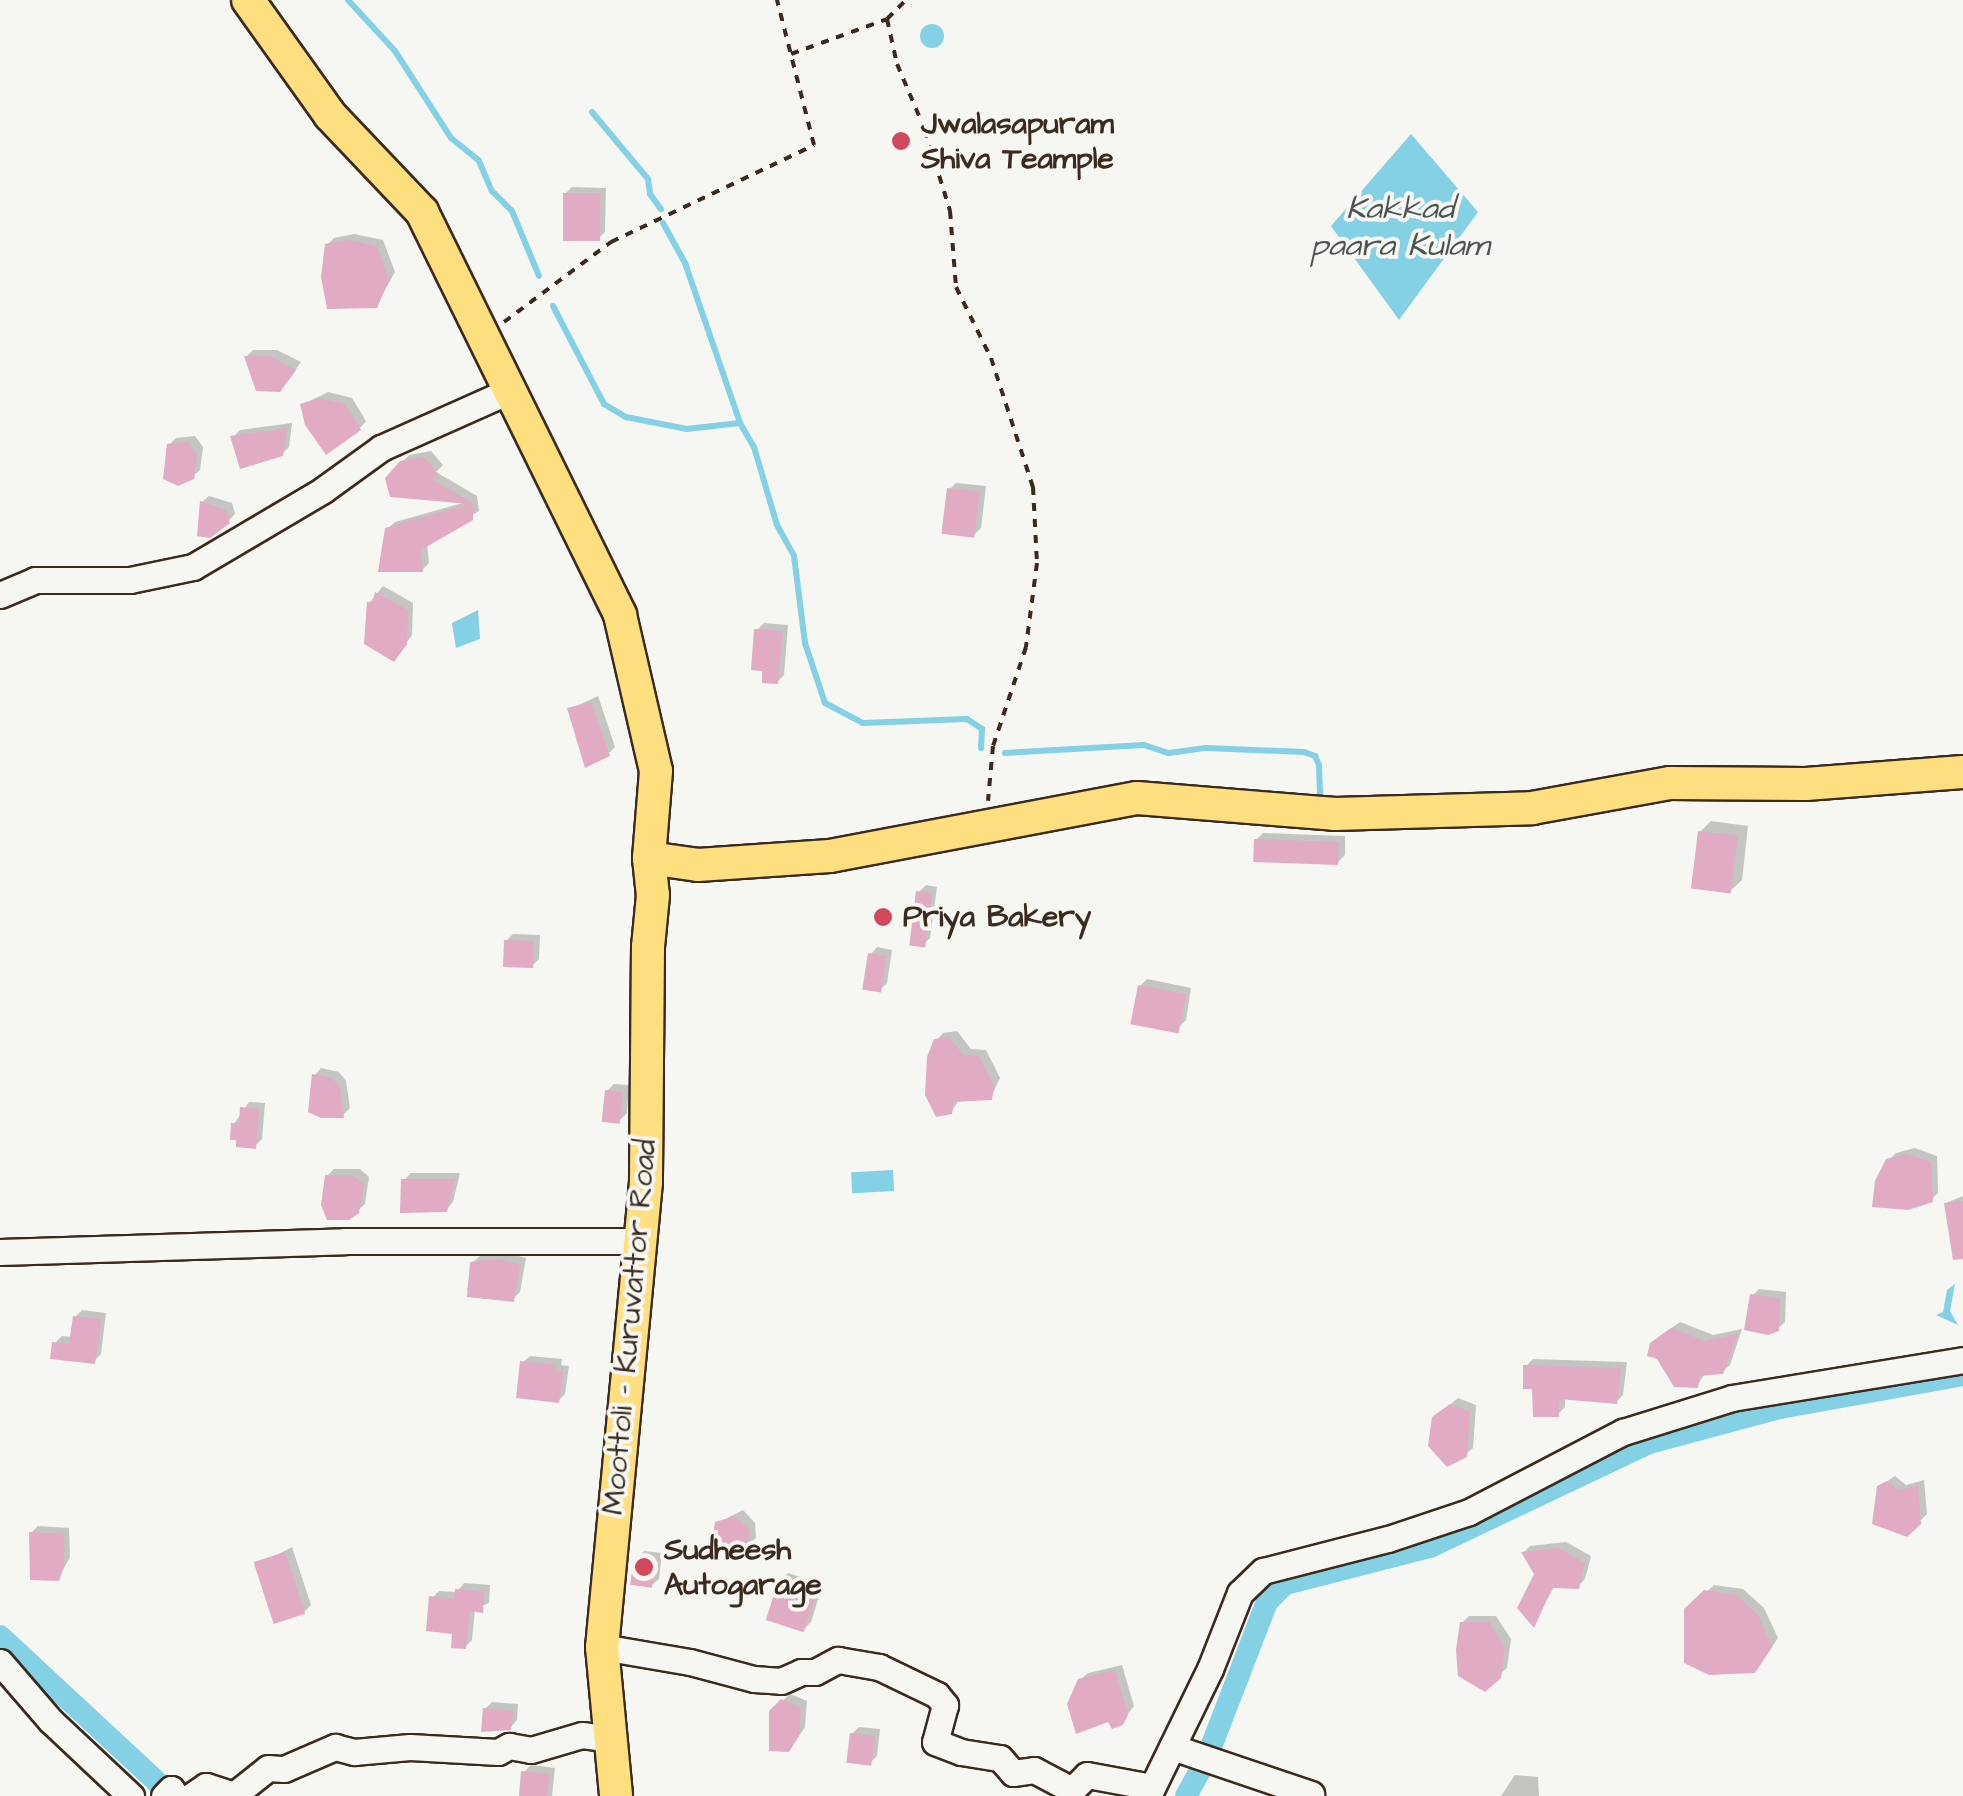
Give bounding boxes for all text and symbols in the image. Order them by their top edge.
place label: Jwalasapuram Shiva Teample [921,106,1114,176]
marker: Jwalasapuram Shiva Teample [890,130,912,152]
water label: Kakkad paara Kulam [1311,191,1489,266]
place label: Priya Bakery [903,899,1091,935]
marker: Priya Bakery [872,906,894,928]
street label: Moottoli - Kuruvattor Road [596,1138,664,1516]
place label: Sudheesh Autogarage [664,1532,822,1602]
marker: Sudheesh Autogarage [633,1556,655,1578]

